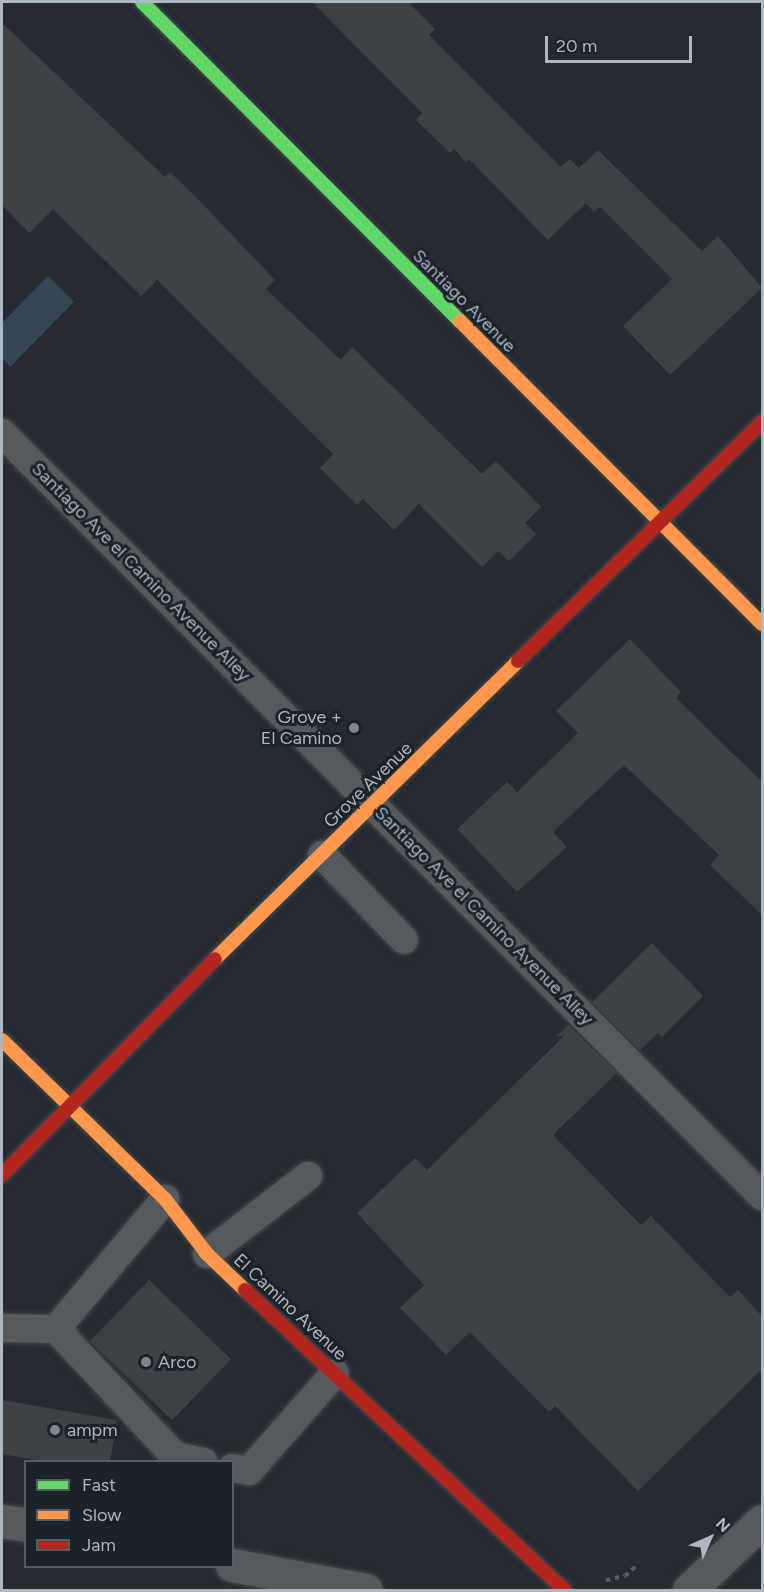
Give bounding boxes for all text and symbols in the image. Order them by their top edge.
scale bar [548,24,695,62]
text: 20 m [556,35,597,57]
street label: Santiago Avenue [408,245,520,357]
street label: Santiago Ave el Camino Avenue Alley [27,458,255,686]
place label: Grove + El Camino [261,707,342,750]
marker: Grove + El Camino [347,721,361,735]
street label: Grove Avenue [319,738,417,832]
street label: Santiago Ave el Camino Avenue Alley [370,802,598,1030]
street label: El Camino Avenue [229,1249,351,1365]
place label: Arco [158,1351,196,1373]
marker: Arco [139,1355,153,1369]
place label: ampm [67,1419,117,1441]
marker: ampm [48,1423,62,1437]
legend [24,1460,234,1568]
text: Fast [82,1474,116,1496]
text: Slow [82,1504,121,1526]
north arrow [680,1508,740,1568]
text: N [712,1514,734,1536]
text: Jam [82,1534,116,1556]

